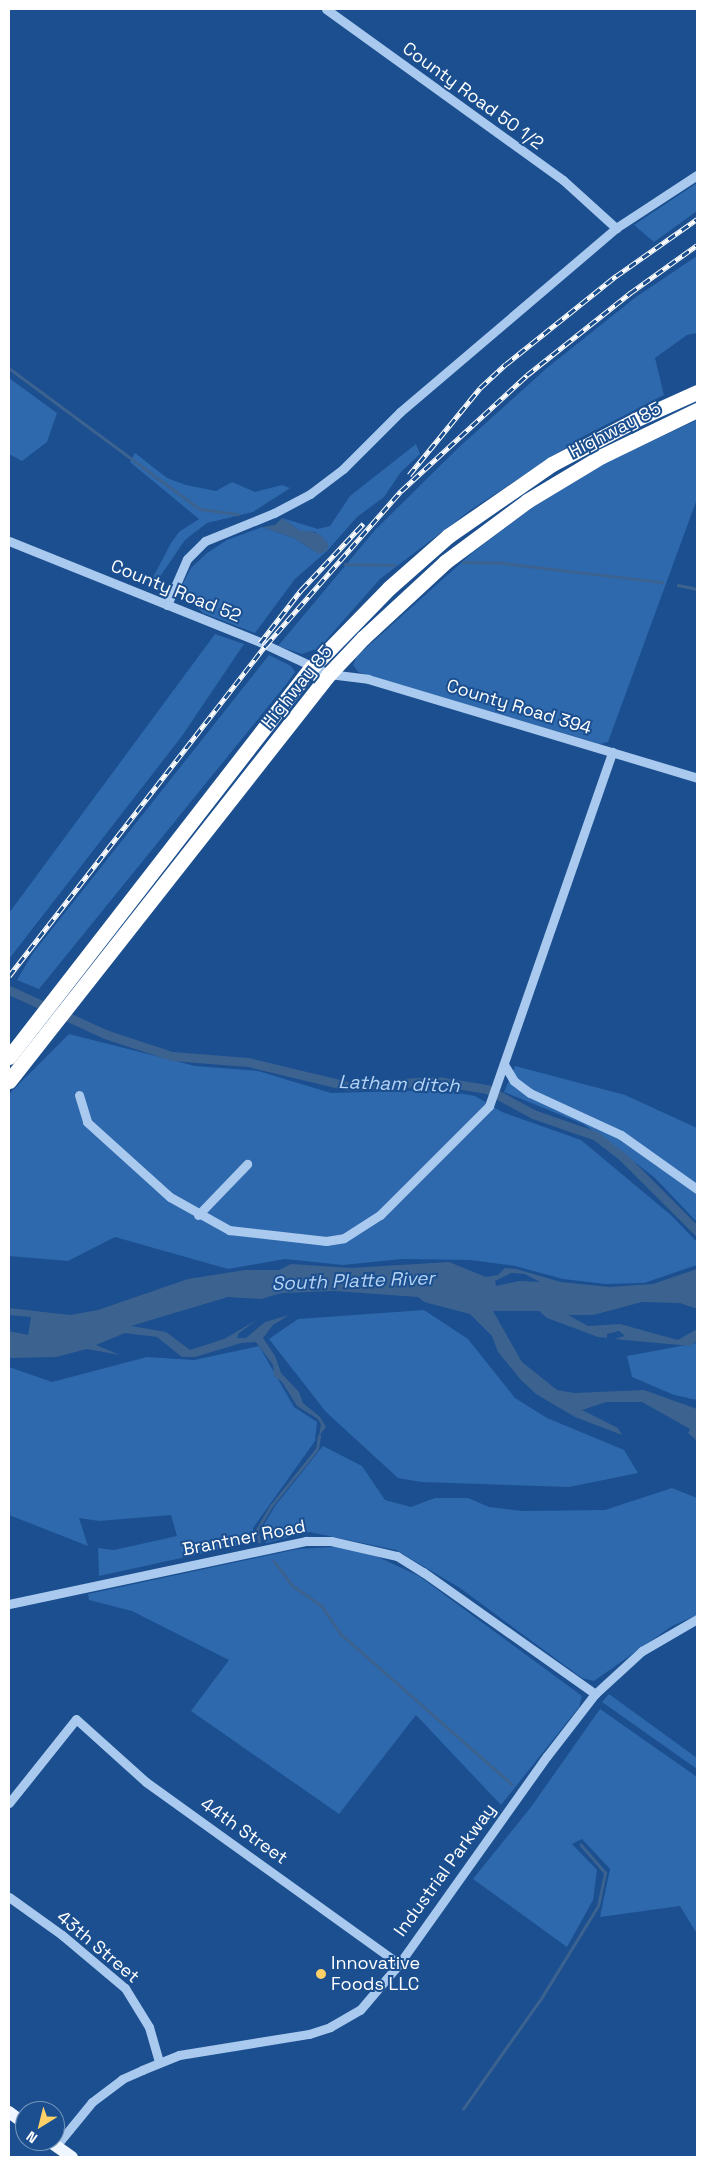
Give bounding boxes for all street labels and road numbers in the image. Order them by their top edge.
street label: County Road 50 1/2 [398,38,548,154]
street label: Highway 85 [565,398,665,462]
street label: County Road 52 [108,555,244,627]
street label: Highway 85 [257,641,337,733]
street label: County Road 394 [444,675,594,739]
street label: Brantner Road [181,1515,307,1561]
street label: 44th Street [196,1793,292,1869]
street label: Industrial Parkway [390,1799,500,1941]
street label: 43th Street [52,1906,144,1988]

